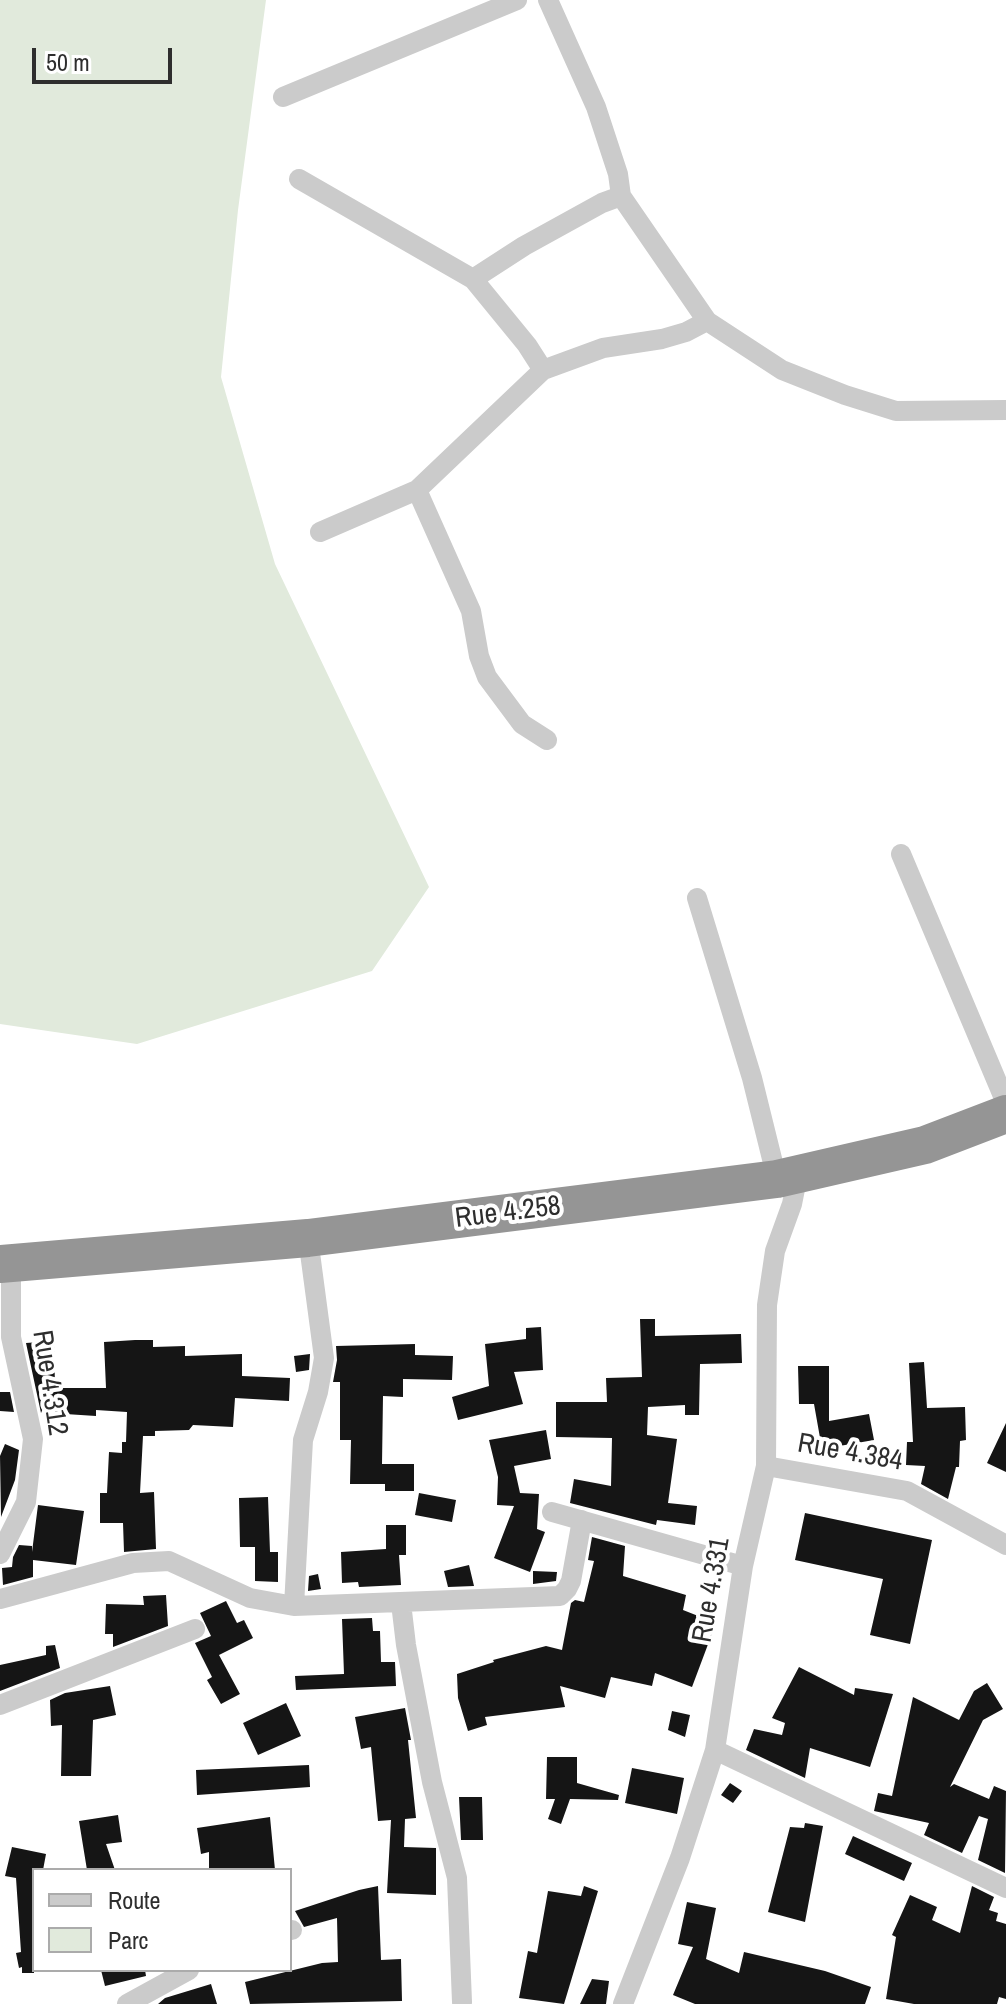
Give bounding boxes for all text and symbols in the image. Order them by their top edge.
scale bar [36,32,176,82]
text: 50 m [46,46,90,78]
street label: Rue 4.258 [453,1190,563,1236]
street label: Rue 4.312 [24,1328,74,1438]
street label: Rue 4.384 [795,1427,905,1479]
street label: Rue 4.331 [686,1535,738,1645]
legend [32,1868,292,1972]
text: Route [108,1884,161,1916]
text: Parc [108,1924,148,1956]

